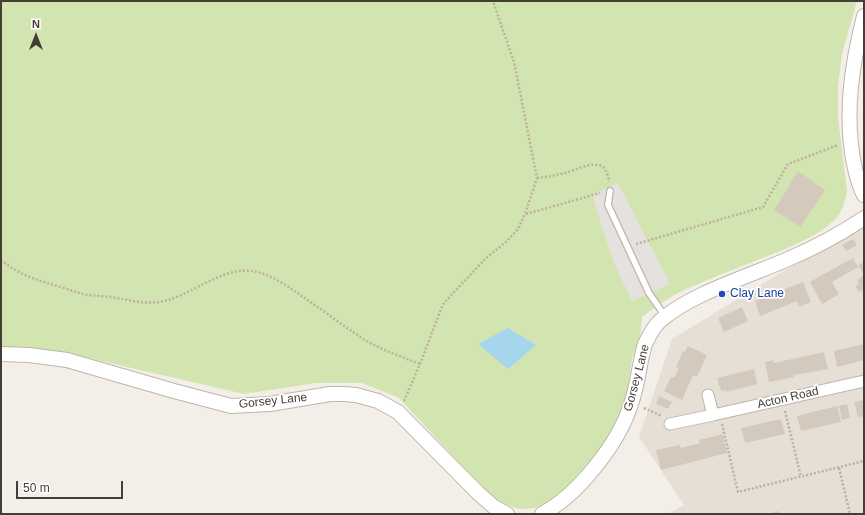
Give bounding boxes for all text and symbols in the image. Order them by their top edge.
north arrow [16,16,56,56]
text: N [32,18,40,30]
place label: Clay Lane [730,287,784,301]
marker: Clay Lane [717,289,727,299]
street label: Gorsey Lane [621,343,653,413]
street label: Acton Road [756,384,820,412]
street label: Gorsey Lane [238,390,308,412]
scale bar [18,473,125,499]
text: 50 m [23,481,50,495]

